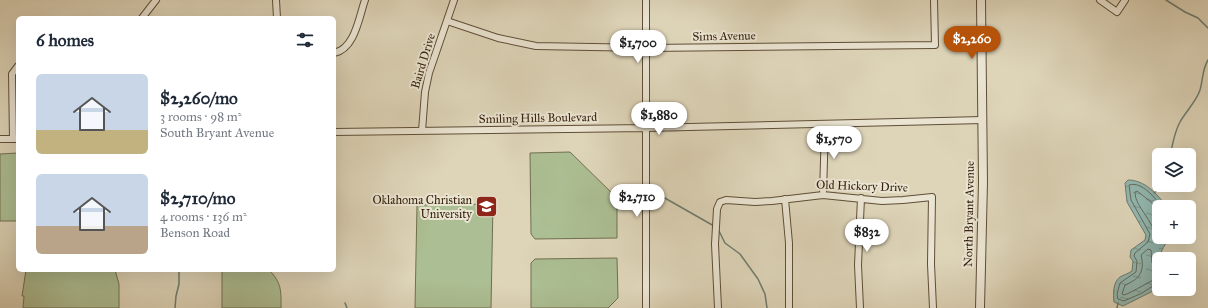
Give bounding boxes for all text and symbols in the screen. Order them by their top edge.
pin: $2,260 [939,26,1005,60]
street label: Sims Avenue [692,28,756,44]
icon: filters [294,29,316,51]
text: 6 homes [36,30,94,51]
pin: $1,700 [605,30,671,64]
text: $2,260 [953,31,991,47]
street label: Baird Drive [408,32,438,90]
text: $1,700 [619,35,657,51]
text: $2,260/mo [160,88,238,109]
icon: home [68,90,116,138]
pin: $1,880 [626,102,692,136]
text: $1,880 [640,107,678,123]
text: 3 rooms · 98 m² [160,109,242,125]
street label: Smiling Hills Boulevard [479,110,597,127]
text: South Bryant Avenue [160,125,274,141]
pin: $1,570 [801,126,867,160]
text: $1,570 [816,131,852,147]
map controls [1152,148,1196,296]
button: layers [1152,148,1196,192]
street label: North Bryant Avenue [961,161,977,267]
street label: Old Hickory Drive [816,177,908,195]
pin: $2,710 [604,184,670,218]
text: $2,710/mo [160,188,235,209]
text: $2,710 [619,189,655,205]
icon: home [68,190,116,238]
place label: Oklahoma Christian University [372,193,472,221]
school or university icon: Oklahoma Christian University [474,194,500,220]
button: + [1152,200,1196,244]
text: 4 rooms · 136 m² [160,209,247,225]
pin: $832 [843,219,891,253]
text: $832 [854,224,880,240]
text: Benson Road [160,225,230,241]
button: − [1152,252,1196,296]

